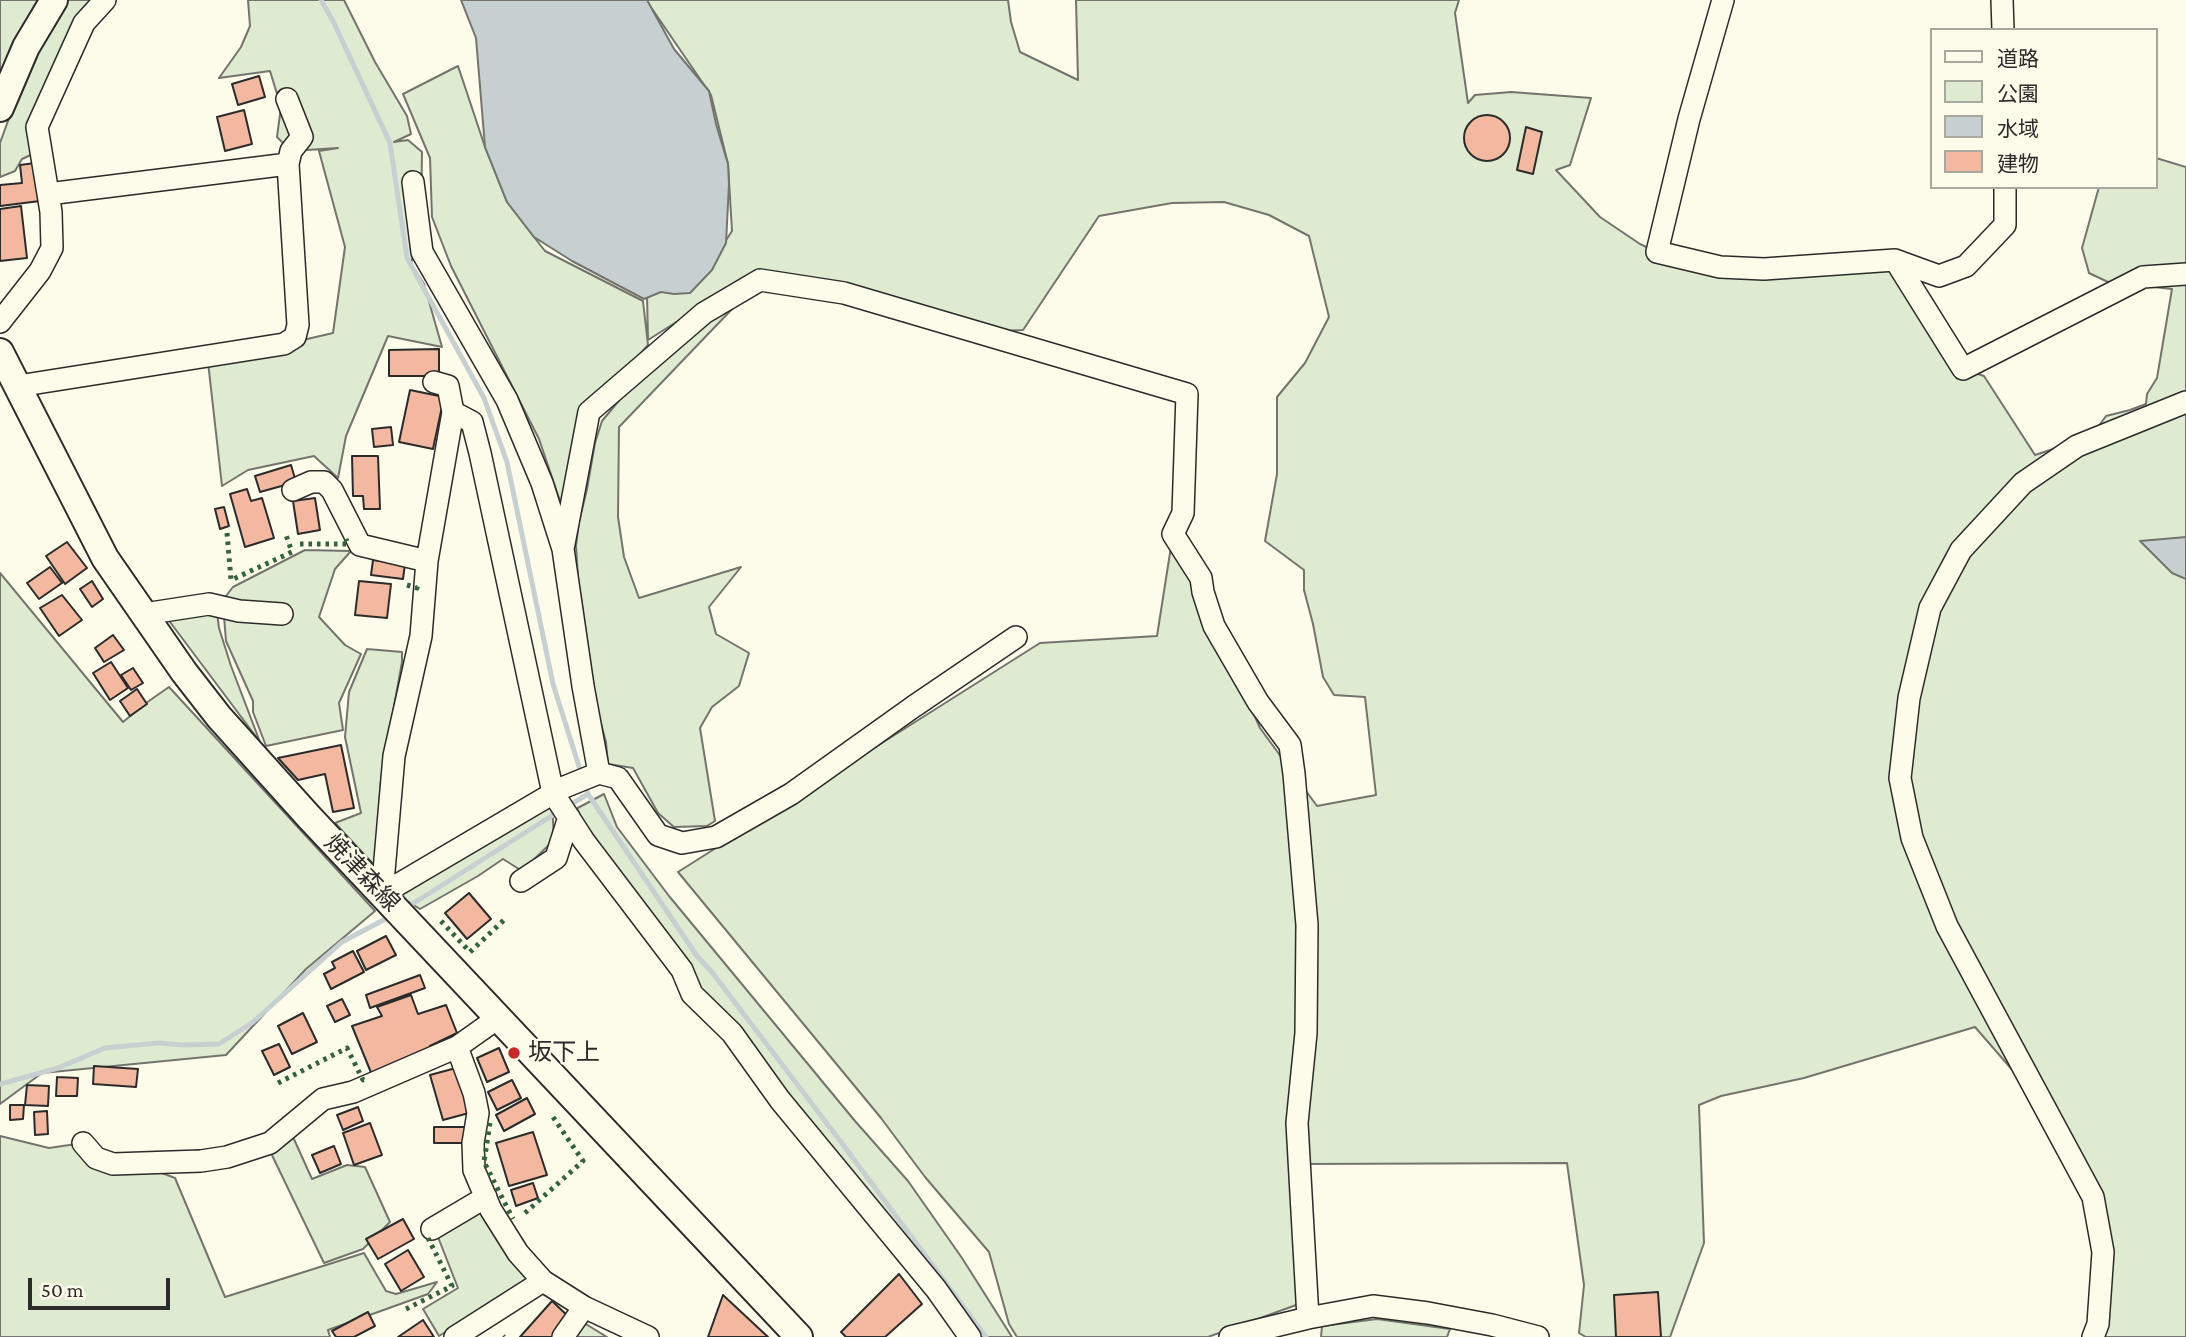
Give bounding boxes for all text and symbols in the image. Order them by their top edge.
legend [1930,28,2158,189]
text: 道路 [1997,47,2039,71]
text: 公園 [1997,82,2039,106]
text: 水域 [1997,117,2039,141]
text: 建物 [1997,152,2039,176]
street label: 焼津森線 [318,828,406,918]
place label: 坂下上 [528,1039,600,1067]
marker: 坂下上 [506,1045,522,1061]
scale bar [32,1264,173,1308]
text: 50 m [41,1278,84,1302]

